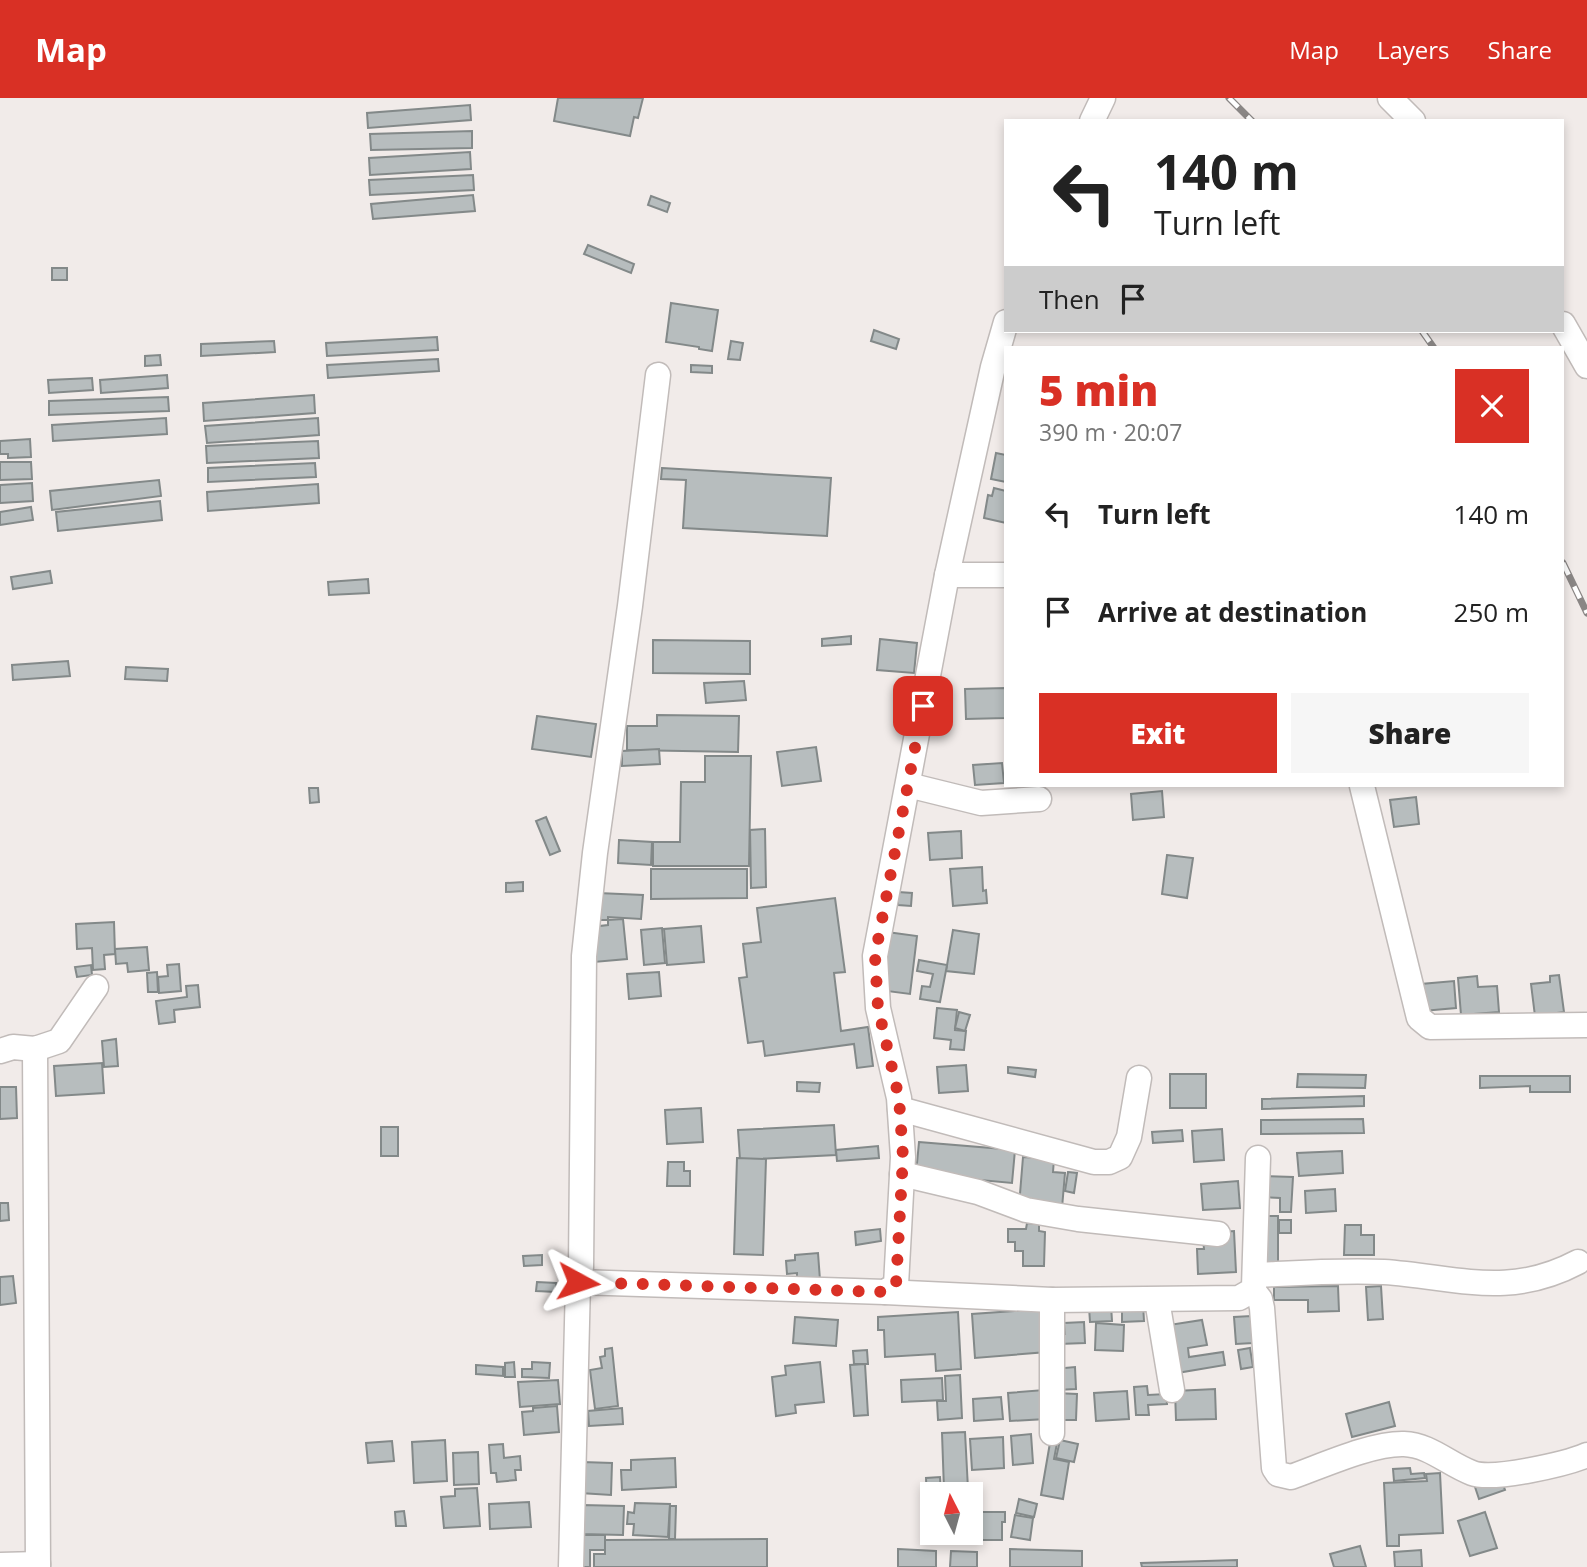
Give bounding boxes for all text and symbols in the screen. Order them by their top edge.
text: Map [35,27,107,72]
text: Map [1289,33,1339,66]
text: Layers [1377,33,1450,66]
text: Share [1488,33,1552,66]
text: 140 m [1154,138,1299,204]
icon: left [1039,147,1130,238]
text: Turn left [1154,201,1280,244]
icon: arrive [1114,280,1152,318]
text: Then [1039,281,1100,317]
text: 5 min [1039,361,1158,418]
button: close [1455,369,1529,443]
text: 390 m · 20:07 [1039,416,1182,448]
icon: left [1039,495,1077,533]
text: Turn left [1098,496,1210,532]
text: 140 m [1454,496,1529,532]
icon: arrive [1039,593,1077,631]
text: Arrive at destination [1098,594,1367,630]
text: 250 m [1454,594,1529,630]
pin [893,676,953,736]
icon: arrive [904,687,942,725]
button: Exit [1039,693,1277,773]
button: Share [1291,693,1529,773]
position arrow [541,1245,615,1319]
north arrow [920,1482,984,1545]
map controls [920,1482,983,1545]

